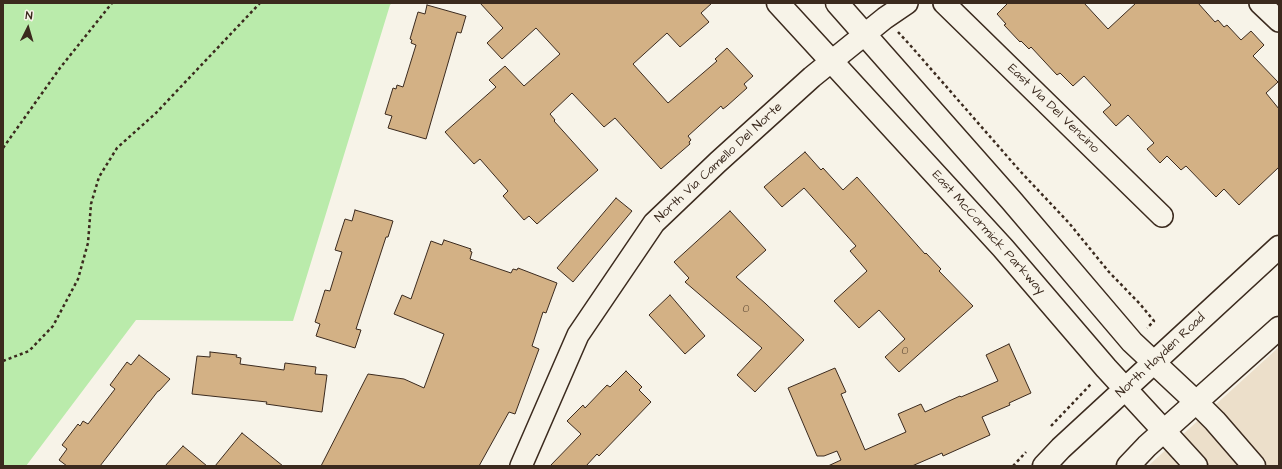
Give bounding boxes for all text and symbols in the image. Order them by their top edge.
north arrow [8,8,48,48]
text: N [25,8,33,23]
street label: East Via Del Vencino [1004,61,1102,157]
street label: North Via Camello Del Norte [652,100,786,226]
street label: East McCormick Parkway [928,168,1048,298]
house number: 0 [743,303,749,317]
street label: North Hayden Road [1113,311,1209,401]
house number: 0 [902,345,908,359]

